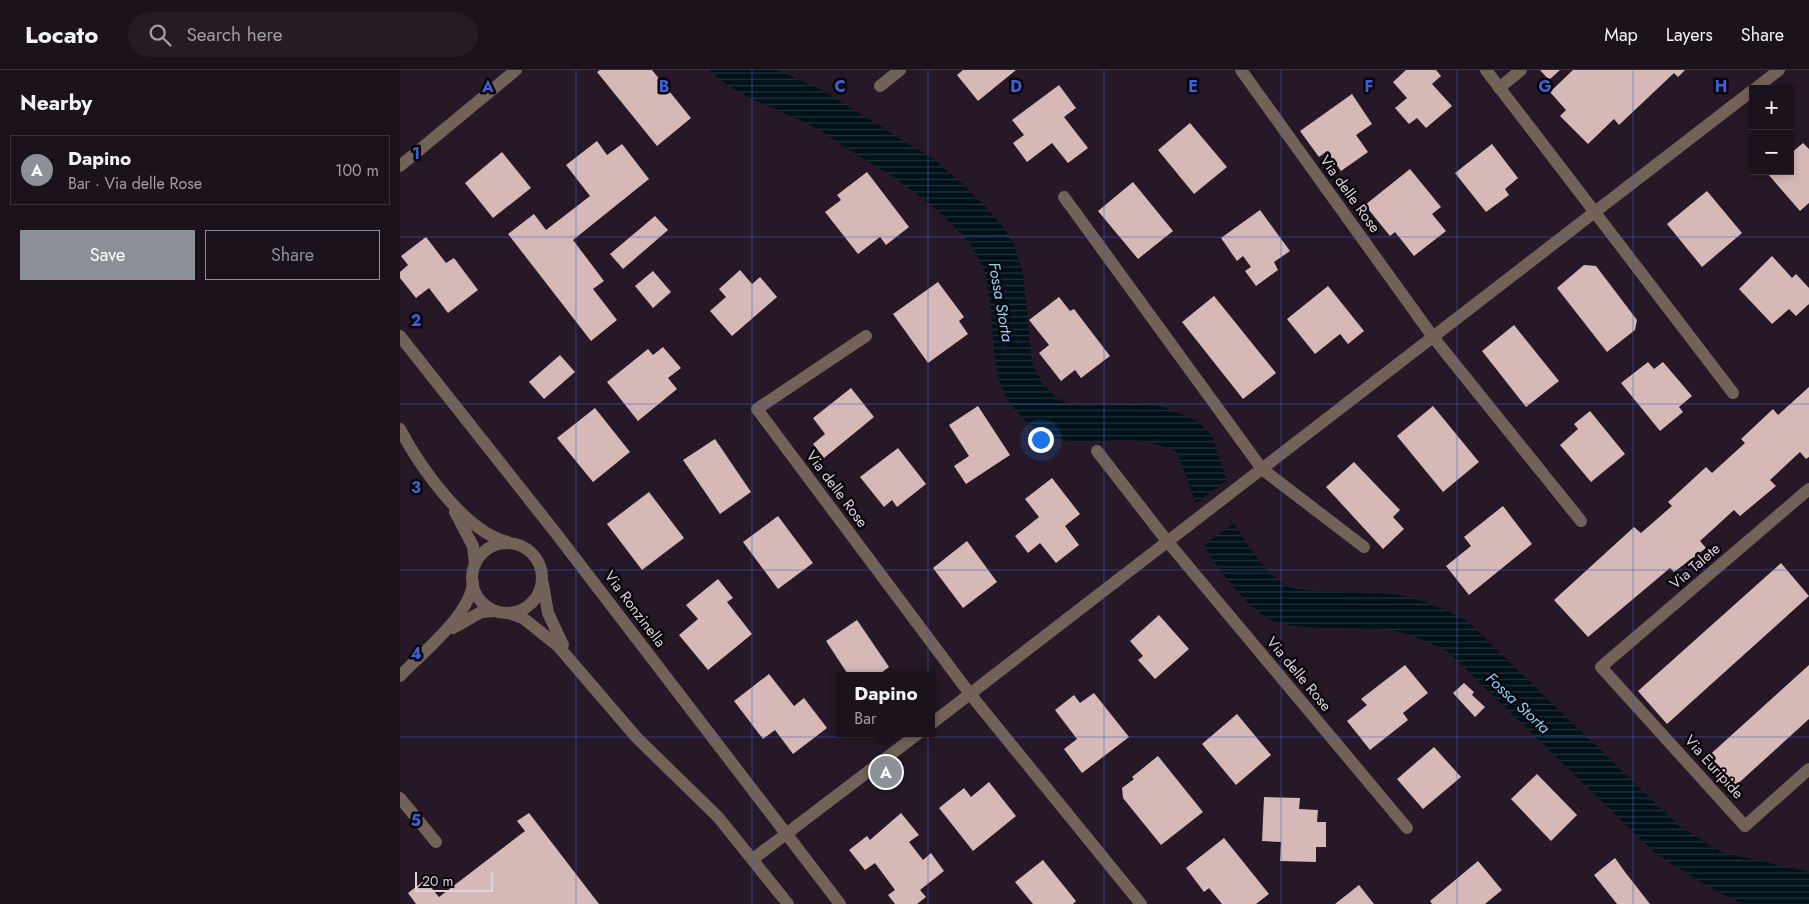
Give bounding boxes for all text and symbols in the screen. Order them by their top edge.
search box [128,12,478,57]
text: Locato [25,17,98,52]
icon: search [146,21,174,49]
text: Search here [186,21,283,48]
text: Map [1604,22,1638,48]
text: Layers [1666,22,1713,48]
text: Share [1741,22,1784,48]
text: A [481,75,494,98]
text: B [659,75,669,98]
text: C [834,75,846,98]
text: D [1010,75,1022,98]
text: E [1188,75,1198,98]
text: F [1365,75,1373,98]
text: G [1538,75,1552,98]
text: H [1715,75,1727,98]
map controls [1749,85,1794,175]
button: + [1749,85,1794,130]
text: Nearby [20,88,92,118]
button: − [1749,130,1794,175]
text: 1 [412,142,420,165]
text: Dapino [68,145,131,172]
street label: Via delle Rose [1314,151,1386,238]
text: A [31,159,43,182]
text: 100 m [335,159,379,182]
text: Bar · Via delle Rose [68,172,202,195]
button: Save [20,230,195,280]
button: Share [205,230,380,280]
water label: Fossa Storta [983,260,1019,344]
text: 2 [411,309,421,332]
your location [1028,427,1054,453]
street label: Via delle Rose [801,446,873,532]
text: 3 [411,476,421,499]
street label: Via Talete [1665,538,1725,594]
street label: Via Ronzinella [599,566,671,652]
street label: Via delle Rose [1261,632,1337,716]
text: 4 [410,642,422,665]
water label: Fossa Storta [1481,667,1555,739]
popup [837,672,935,737]
text: Dapino [854,680,918,707]
text: Bar [854,707,876,730]
street label: Via Euripide [1679,730,1749,804]
pin: A [870,753,902,791]
text: 5 [411,809,421,832]
scale bar [415,869,492,892]
text: 20 m [422,871,454,891]

